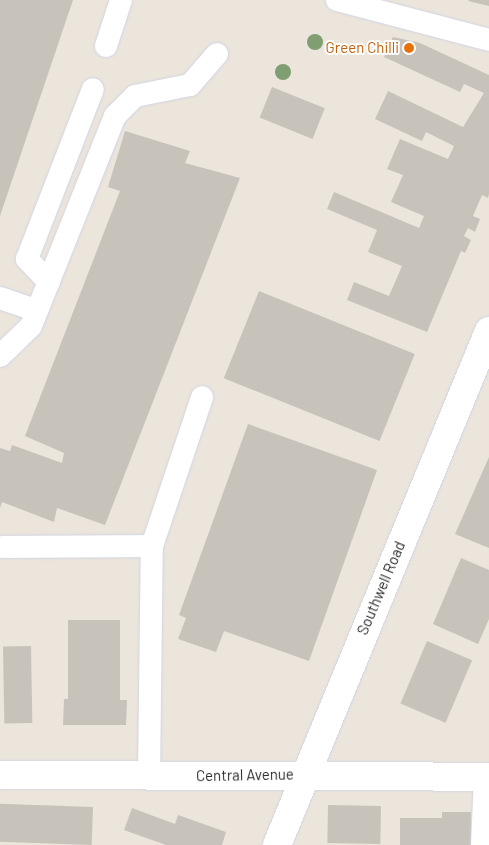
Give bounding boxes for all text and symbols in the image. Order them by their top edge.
place label: Green Chilli [326,39,399,57]
marker: Green Chilli [403,42,415,54]
street label: Southwell Road [353,538,409,638]
street label: Central Avenue [196,765,294,785]

